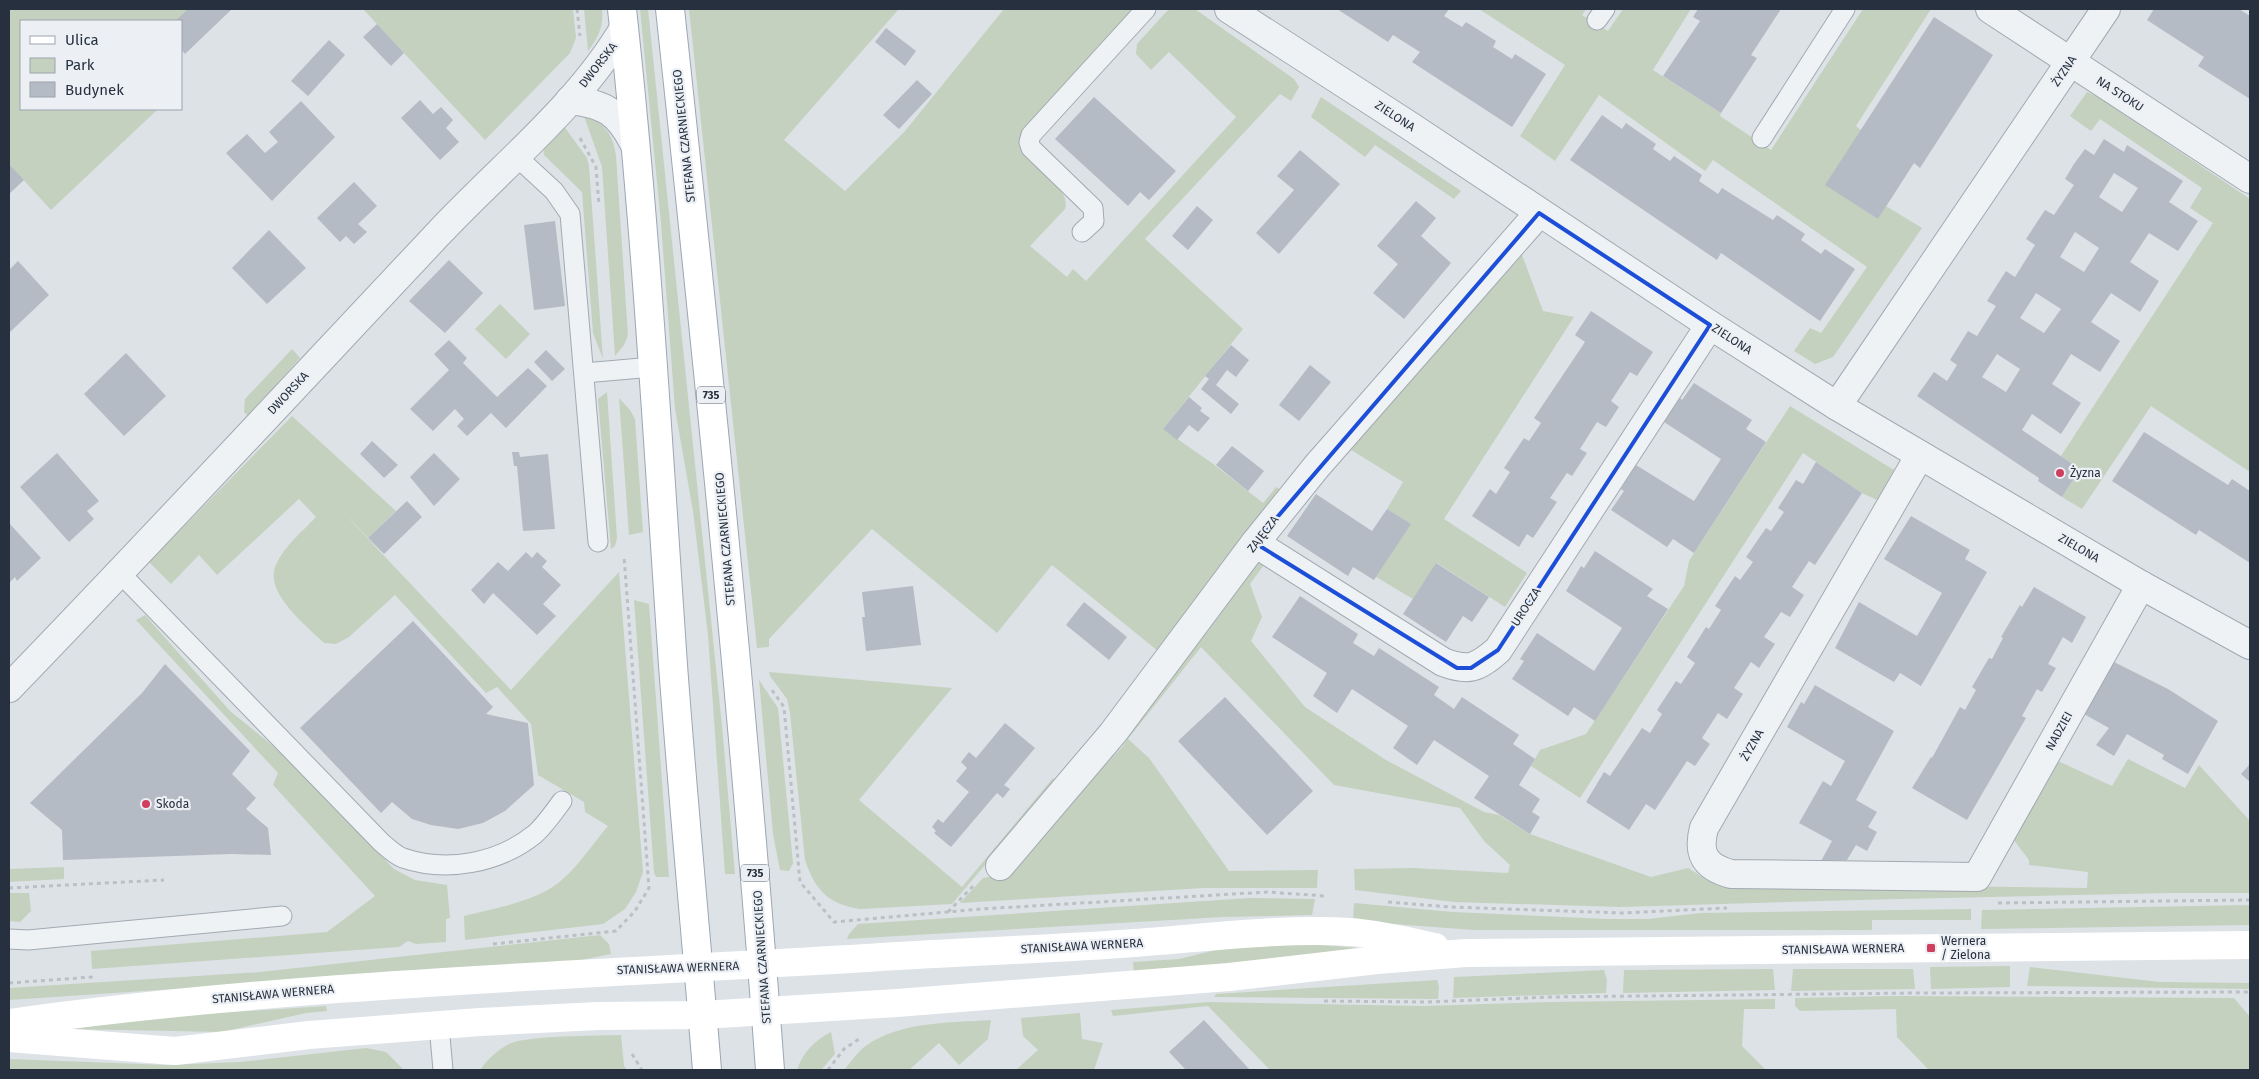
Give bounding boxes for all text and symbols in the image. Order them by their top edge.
legend [20,20,182,110]
text: Ulica [65,31,99,49]
street label: DWORSKA [576,39,620,90]
street label: ŻYZNA [2048,52,2079,89]
text: Park [65,56,95,74]
street label: STEFANA CZARNIECKIEGO [670,69,698,203]
street label: NA STOKU [2094,74,2146,114]
text: Budynek [65,81,124,99]
street label: ZIELONA [1372,98,1418,134]
street label: ZIELONA [1709,321,1755,357]
street label: DWORSKA [265,369,311,417]
road number: 735 [697,386,725,404]
place label: Żyzna [2070,465,2101,480]
marker: Żyzna [2054,467,2066,479]
street label: STEFANA CZARNIECKIEGO [712,472,738,606]
street label: ZAJĘCZA [1244,513,1282,555]
street label: ZIELONA [2056,531,2102,565]
street label: UROCZA [1508,585,1544,629]
street label: NADZIEI [2043,709,2075,753]
street label: ŻYZNA [1737,726,1767,763]
place label: Skoda [156,797,189,811]
marker: Skoda [140,798,152,810]
road number: 735 [741,864,769,881]
street label: STEFANA CZARNIECKIEGO [750,890,774,1024]
place label: Wernera / Zielona [1941,934,1991,962]
street label: STANISŁAWA WERNERA [1021,936,1144,956]
street label: STANISŁAWA WERNERA [1782,941,1904,957]
marker: Wernera / Zielona [1925,942,1937,954]
street label: STANISŁAWA WERNERA [617,959,740,977]
street label: STANISŁAWA WERNERA [211,982,335,1006]

